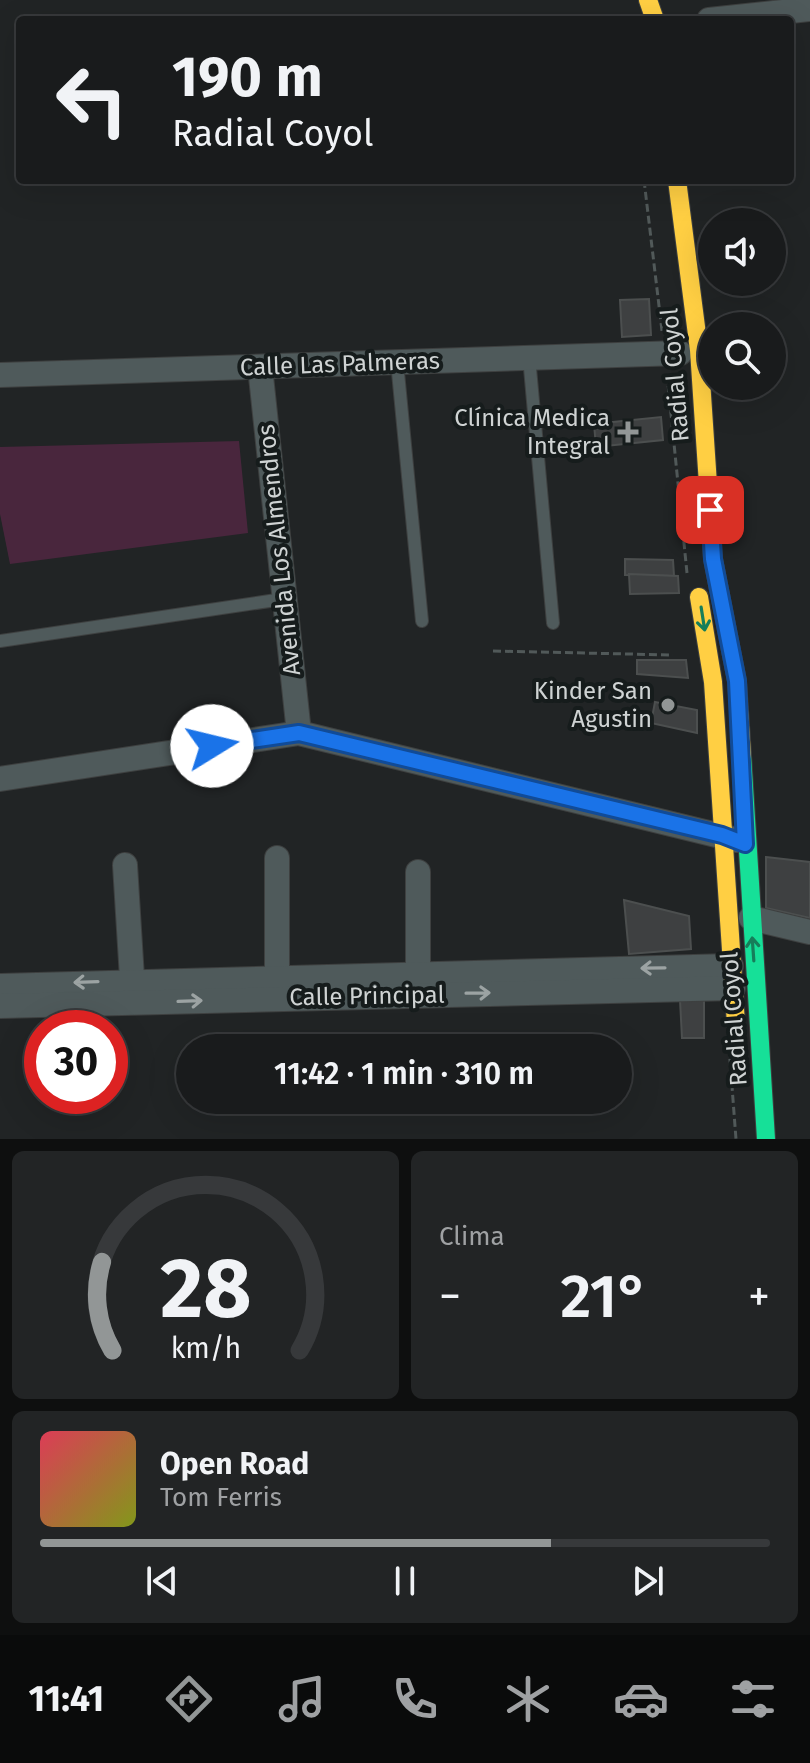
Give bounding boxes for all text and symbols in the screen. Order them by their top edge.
text: 190 m [172,44,323,111]
icon: left [40,48,144,152]
text: Radial Coyol [172,112,373,156]
map controls [698,208,786,400]
button: sound [698,208,786,296]
street label: Radial Coyol [655,307,695,443]
button: search [698,312,786,400]
street label: Calle Las Palmeras [240,347,440,381]
place label: Clínica Medica Integral [454,404,610,460]
marker: Clínica Medica Integral [617,421,639,443]
street label: Avenida Los Almendros [252,423,306,677]
pin [676,476,744,544]
icon: arrive [688,488,732,532]
one-way arrow [696,606,711,631]
place label: Kinder San Agustin [534,677,652,733]
marker: Kinder San Agustin [659,696,677,714]
position arrow [170,704,254,788]
one-way arrow [745,937,760,963]
street label: Radial Coyol [715,951,753,1087]
one-way arrow [640,960,667,975]
one-way arrow [73,975,100,990]
street label: Calle Principal [289,981,445,1011]
one-way arrow [464,985,491,1001]
one-way arrow [176,993,203,1008]
speed limit sign: 30 [24,1010,128,1114]
text: 11:42 · 1 min · 310 m [274,1056,534,1092]
text: Clima [439,1221,505,1252]
text: 28 [160,1239,251,1339]
text: 21° [561,1261,649,1333]
text: − [439,1270,461,1323]
text: + [748,1270,770,1323]
text: km/h [170,1331,241,1366]
text: Open Road [160,1446,309,1482]
text: Tom Ferris [160,1482,282,1513]
icon: previous [140,1559,184,1603]
icon: pause [383,1559,427,1603]
icon: next [626,1559,670,1603]
icon: directions [161,1671,217,1727]
icon: music [274,1671,330,1727]
icon: phone [387,1671,443,1727]
icon: climate [500,1671,556,1727]
icon: car [613,1671,669,1727]
icon: filters [725,1671,781,1727]
text: 11:41 [28,1677,104,1721]

